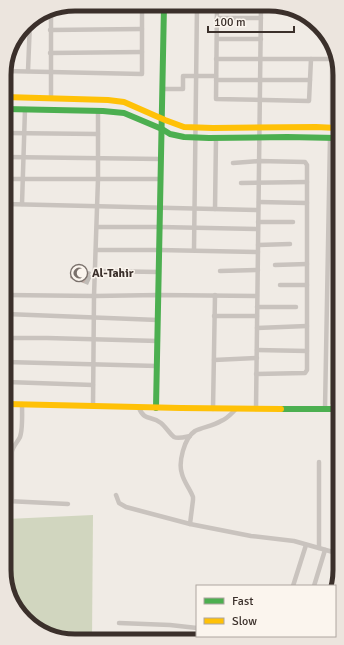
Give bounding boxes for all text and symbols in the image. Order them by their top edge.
scale bar [208,8,294,34]
text: 100 m [214,15,246,30]
mosque icon: Al-Tahir [69,263,89,283]
place label: Al-Tahir [92,266,134,281]
legend [196,585,336,637]
text: Fast [232,594,253,609]
text: Slow [232,614,257,629]

